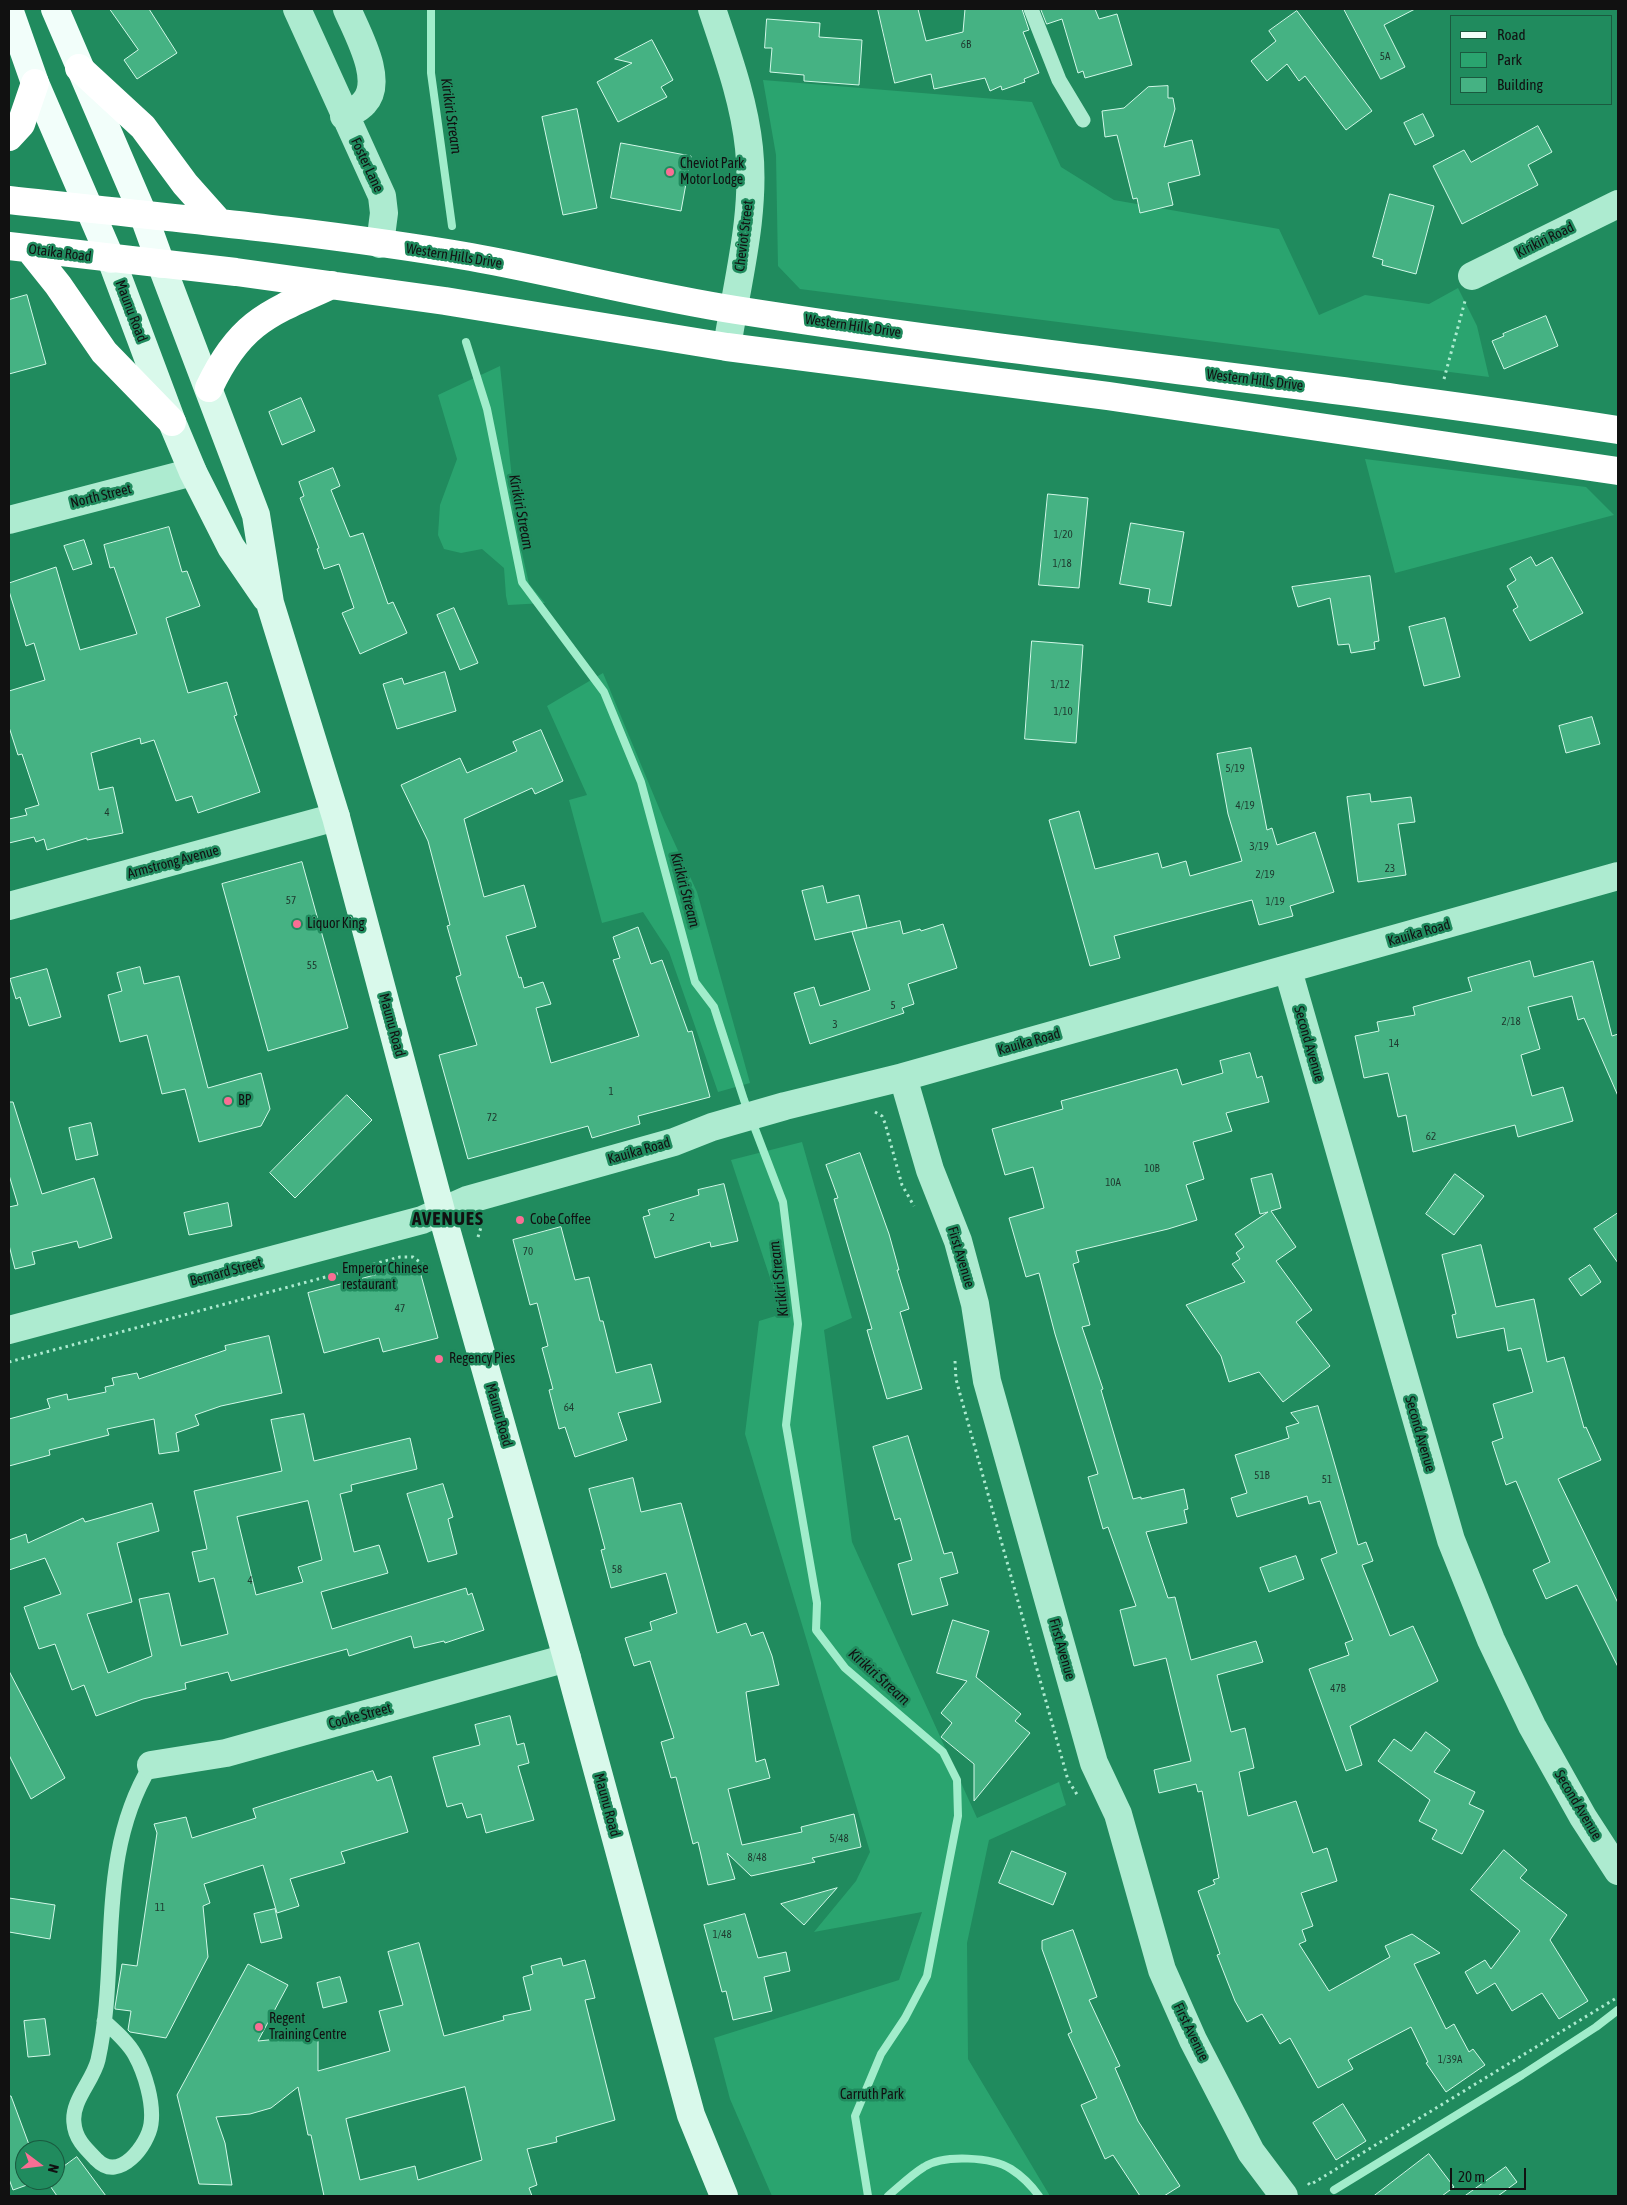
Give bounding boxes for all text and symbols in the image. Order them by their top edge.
legend [1450,15,1612,105]
text: Road [1497,26,1526,43]
house number: 6B [961,38,971,52]
house number: 5A [1380,50,1390,64]
text: Park [1497,51,1522,68]
text: Building [1497,76,1543,93]
water label: Kirikiri Stream [437,77,465,155]
street label: Foster Lane [347,135,387,195]
place label: Cheviot Park Motor Lodge [680,156,744,188]
marker: Cheviot Park Motor Lodge [664,166,676,178]
street label: Cheviot Street [731,199,757,273]
street label: Kirikiri Road [1513,219,1577,261]
street label: Western Hills Drive [405,240,503,272]
street label: Otaika Road [28,241,92,265]
street label: Maunu Road [112,278,150,344]
street label: Western Hills Drive [804,311,902,341]
street label: Western Hills Drive [1206,366,1304,394]
water label: Kirikiri Stream [505,473,537,551]
street label: North Street [69,480,133,512]
house number: 1/20 [1053,528,1073,542]
house number: 1/18 [1052,557,1072,571]
house number: 1/12 [1050,678,1070,692]
house number: 1/10 [1053,705,1073,719]
house number: 5/19 [1225,762,1245,776]
house number: 4/19 [1235,799,1255,813]
house number: 4 [104,806,110,820]
house number: 3/19 [1249,840,1269,854]
street label: Armstrong Avenue [125,842,221,882]
water label: Kirikiri Stream [666,851,704,929]
house number: 23 [1385,862,1395,876]
house number: 2/19 [1255,868,1275,882]
house number: 57 [286,894,296,908]
house number: 1/19 [1265,895,1285,909]
place label: Liquor King [307,916,365,932]
street label: Kauika Road [1386,916,1452,950]
marker: Liquor King [291,918,303,930]
house number: 55 [307,959,317,973]
street label: Maunu Road [375,992,409,1058]
house number: 5 [890,999,896,1013]
street label: Second Avenue [1290,1004,1328,1084]
house number: 2/18 [1501,1015,1521,1029]
house number: 3 [832,1018,838,1032]
street label: Kauika Road [996,1025,1062,1059]
house number: 14 [1389,1037,1399,1051]
house number: 1 [608,1085,614,1099]
place label: BP [238,1093,251,1109]
marker: BP [222,1095,234,1107]
house number: 72 [487,1111,497,1125]
house number: 62 [1426,1130,1436,1144]
street label: Kauika Road [606,1134,672,1168]
house number: 10B [1144,1162,1160,1176]
house number: 10A [1105,1176,1121,1190]
district label: AVENUES [411,1208,485,1230]
house number: 2 [669,1211,675,1225]
place label: Cobe Coffee [530,1212,591,1228]
marker: Cobe Coffee [514,1214,526,1226]
street label: First Avenue [944,1225,978,1289]
water label: Kirikiri Stream [765,1240,793,1318]
house number: 70 [523,1245,533,1259]
street label: Bernard Street [188,1254,264,1290]
place label: Emperor Chinese restaurant [342,1261,429,1294]
marker: Emperor Chinese restaurant [326,1271,338,1283]
house number: 47 [395,1302,405,1316]
place label: Regency Pies [449,1351,515,1367]
marker: Regency Pies [433,1353,445,1365]
street label: Maunu Road [482,1382,516,1448]
street label: Second Avenue [1401,1394,1439,1474]
house number: 64 [564,1401,574,1415]
house number: 51B [1254,1469,1270,1483]
house number: 51 [1322,1473,1332,1487]
house number: 58 [612,1563,622,1577]
house number: 4 [247,1574,253,1588]
street label: First Avenue [1045,1617,1079,1681]
water label: Kirikiri Stream [845,1645,913,1709]
house number: 47B [1330,1682,1346,1696]
street label: Cooke Street [327,1700,393,1732]
street label: Second Avenue [1551,1767,1605,1843]
street label: Maunu Road [590,1772,624,1838]
house number: 5/48 [829,1832,849,1846]
house number: 8/48 [747,1851,767,1865]
house number: 11 [155,1901,165,1915]
house number: 1/48 [712,1928,732,1942]
street label: First Avenue [1170,2000,1212,2064]
place label: Regent Training Centre [269,2011,347,2044]
marker: Regent Training Centre [253,2021,265,2033]
house number: 1/39A [1438,2053,1462,2067]
park label: Carruth Park [840,2087,904,2103]
north arrow [15,2140,65,2190]
scale bar [1452,2158,1528,2190]
text: N [45,2163,62,2175]
text: 20 m [1458,2168,1485,2185]

